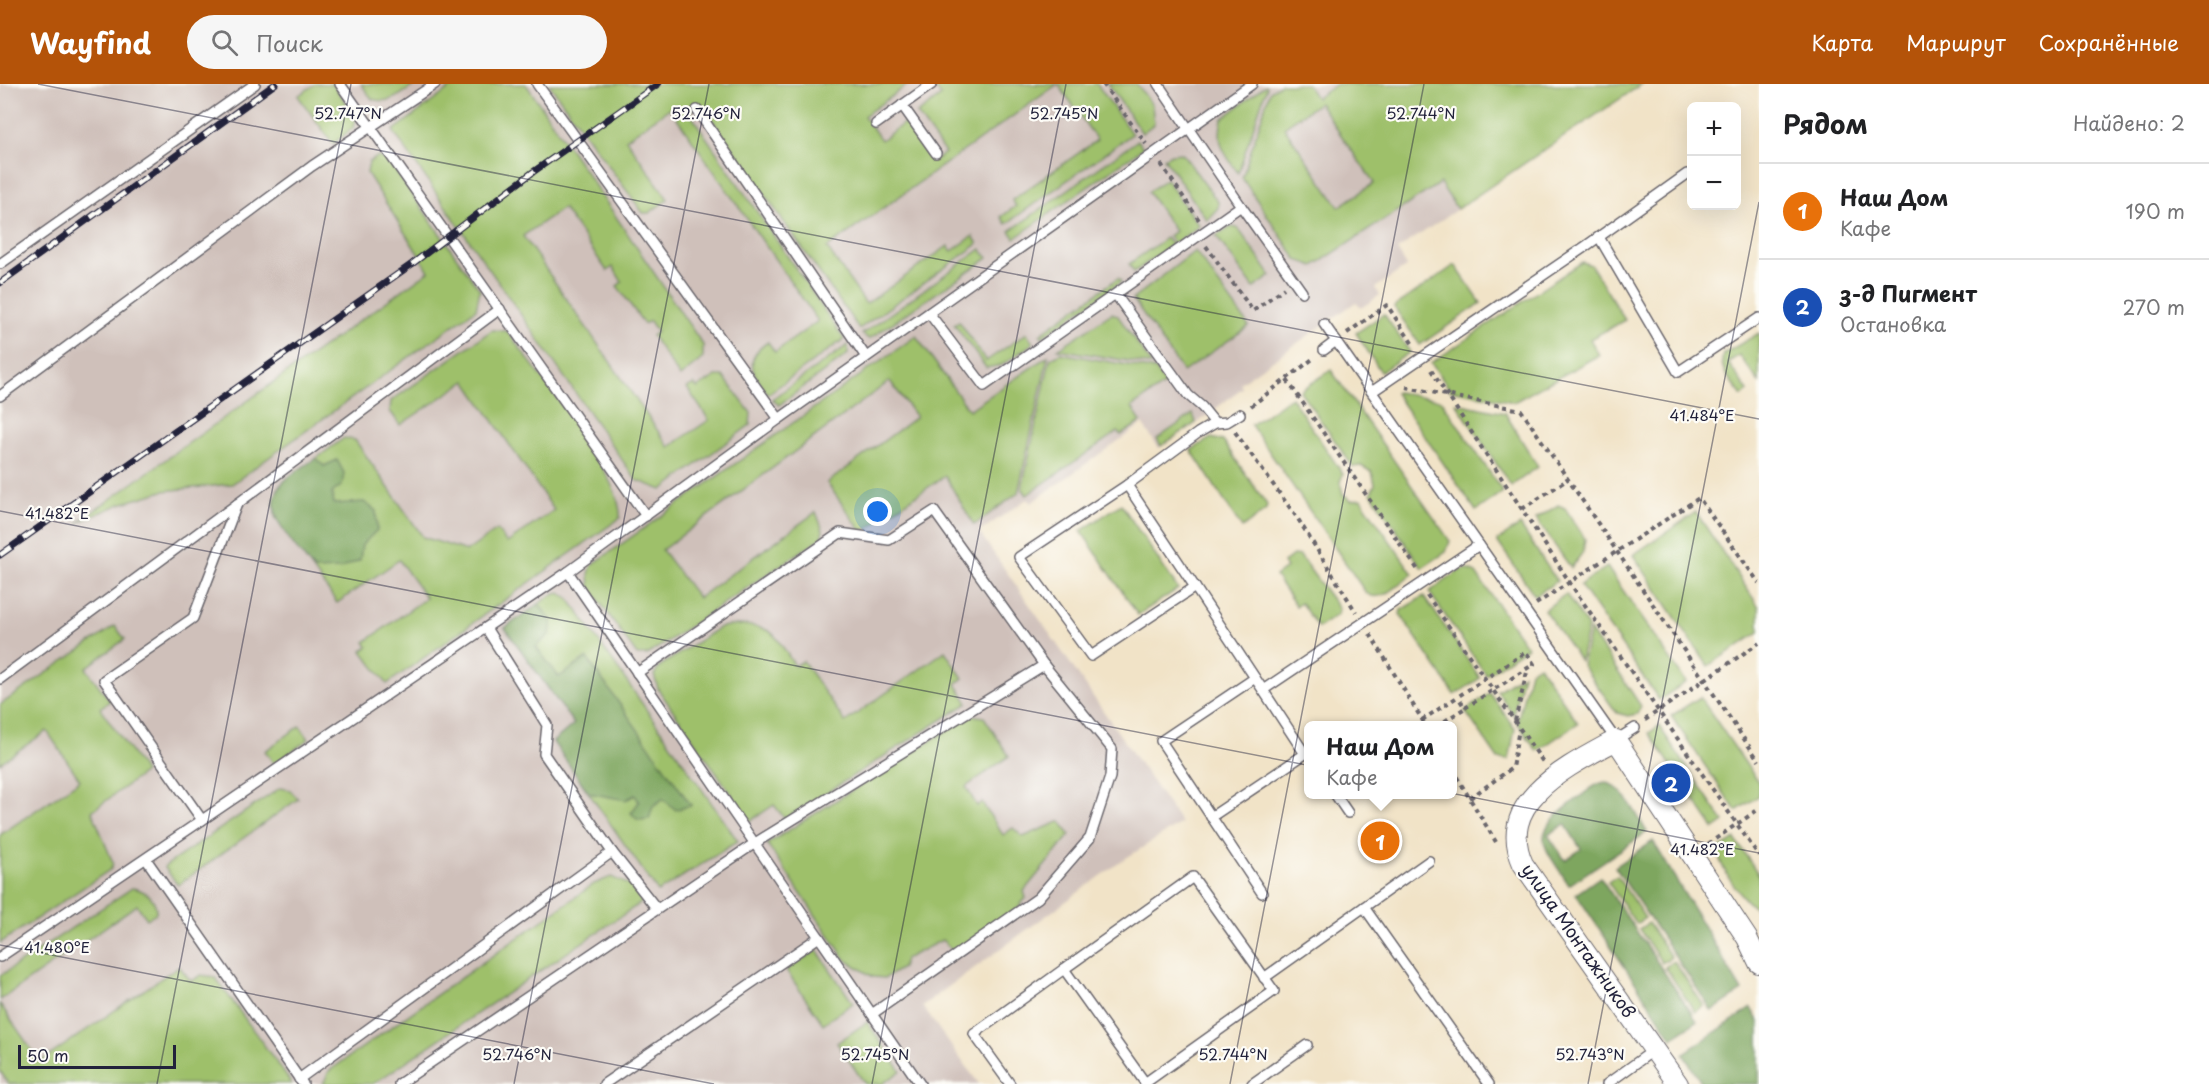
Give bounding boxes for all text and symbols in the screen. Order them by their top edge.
search box [187,15,607,69]
text: Wayfind [30,21,151,64]
icon: search [208,26,241,59]
text: Поиск [256,26,323,59]
text: Карта [1812,26,1873,58]
text: Маршрут [1906,26,2006,58]
text: Сохранённые [2039,26,2179,58]
text: 52.747°N [314,101,382,124]
text: 52.746°N [671,101,741,124]
text: 52.745°N [1030,101,1098,124]
text: 52.744°N [1386,101,1456,124]
map controls [1687,102,1741,210]
button: + [1687,102,1741,156]
text: Рядом [1783,104,1868,143]
text: Найдено: 2 [2073,108,2185,138]
button: − [1687,156,1741,210]
text: Наш Дом [1840,180,1948,213]
text: 1 [1798,196,1807,226]
text: 190 m [2126,196,2185,226]
text: Кафе [1840,213,1891,243]
text: з-д Пигмент [1840,276,1977,309]
text: 2 [1795,292,1810,322]
text: 270 m [2122,292,2185,322]
text: Остановка [1840,309,1946,339]
text: 41.484°E [1670,403,1734,426]
your location [863,497,892,526]
text: 41.482°E [25,501,89,524]
popup [1304,721,1457,799]
text: Наш Дом [1326,729,1435,762]
pin: 2 [1652,760,1690,806]
text: Кафе [1326,762,1378,792]
pin: 1 [1360,818,1400,864]
text: 41.482°E [1670,837,1734,860]
street label: улица Монтажников [1516,857,1643,1023]
text: 41.480°E [24,935,90,958]
scale bar [18,1042,176,1070]
text: 52.746°N [482,1042,552,1065]
text: 52.745°N [841,1042,909,1065]
text: 52.744°N [1198,1042,1268,1065]
text: 52.743°N [1555,1042,1625,1065]
text: 50 m [27,1043,68,1067]

